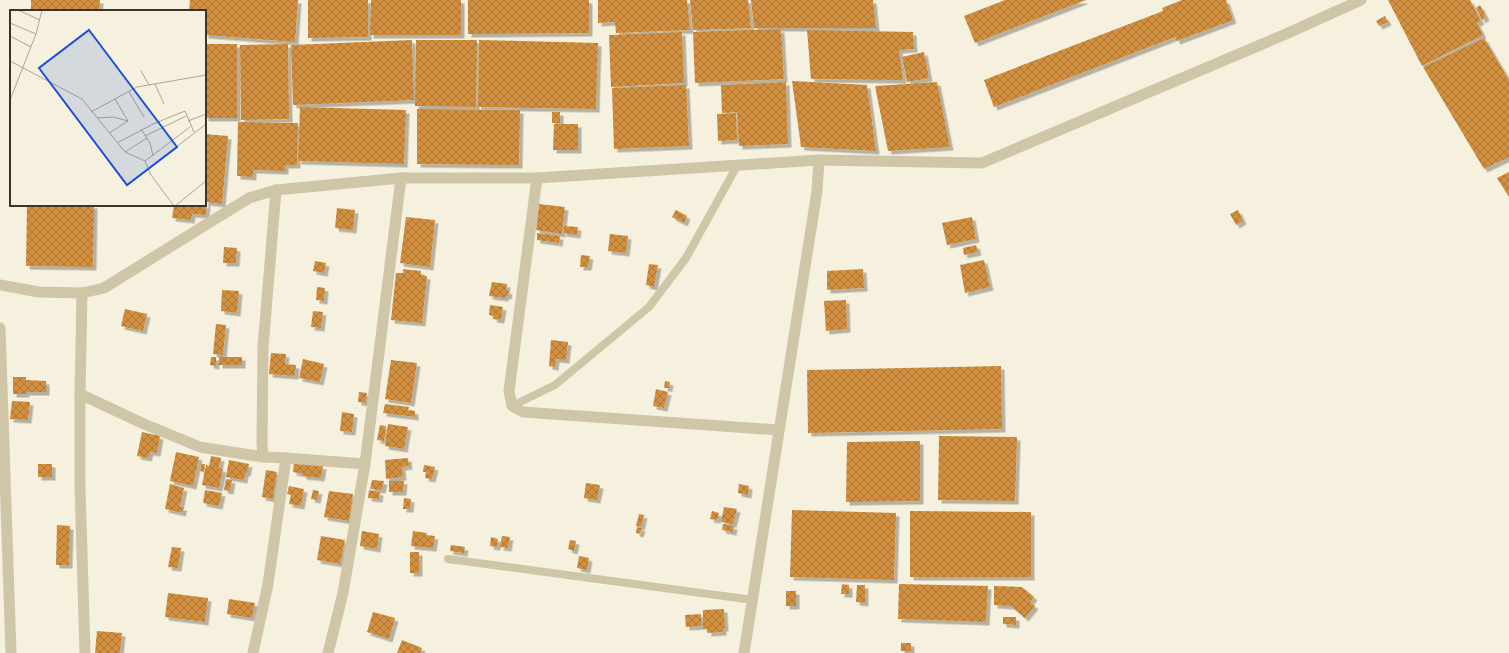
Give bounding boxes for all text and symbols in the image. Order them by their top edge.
inset map [10,10,206,206]

